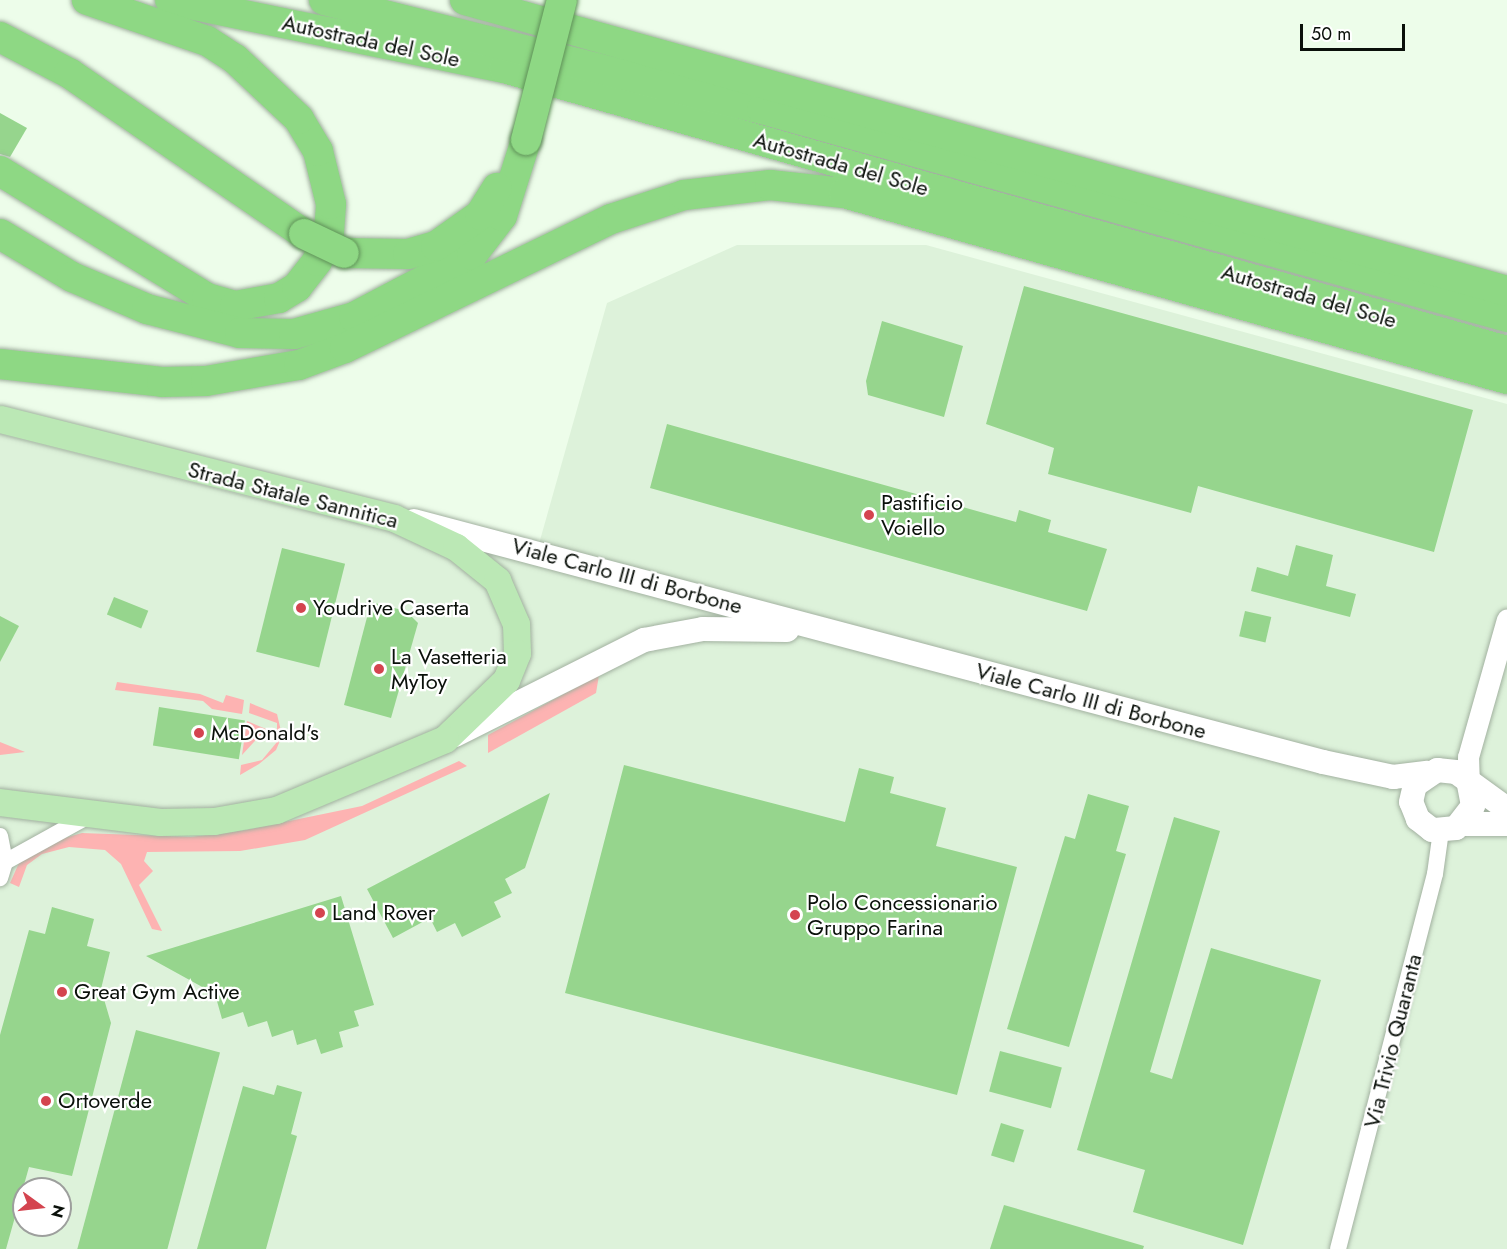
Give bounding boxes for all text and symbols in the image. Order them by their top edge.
street label: Autostrada del Sole [280,9,462,73]
scale bar [1303,12,1408,50]
text: 50 m [1311,21,1351,47]
street label: Autostrada del Sole [750,126,932,202]
street label: Autostrada del Sole [1218,258,1400,334]
street label: Strada Statale Sannitica [185,456,401,534]
place label: Pastificio Voiello [881,489,963,540]
marker: Pastificio Voiello [862,508,876,522]
street label: Viale Carlo III di Borbone [509,533,745,619]
place label: Youdrive Caserta [313,595,469,621]
marker: Youdrive Caserta [294,601,308,615]
place label: La Vasetteria MyToy [391,643,507,694]
street label: Viale Carlo III di Borbone [973,658,1209,744]
marker: La Vasetteria MyToy [372,662,386,676]
place label: McDonald's [211,720,319,746]
marker: McDonald's [192,726,206,740]
place label: Polo Concessionario Gruppo Farina [807,889,997,940]
place label: Land Rover [332,900,435,926]
marker: Land Rover [313,906,327,920]
marker: Polo Concessionario Gruppo Farina [788,908,802,922]
street label: Via Trivio Quaranta [1359,951,1427,1131]
place label: Great Gym Active [74,979,240,1005]
marker: Great Gym Active [55,985,69,999]
place label: Ortoverde [58,1088,152,1114]
marker: Ortoverde [39,1094,53,1108]
north arrow [12,1177,72,1237]
text: N [45,1202,71,1220]

